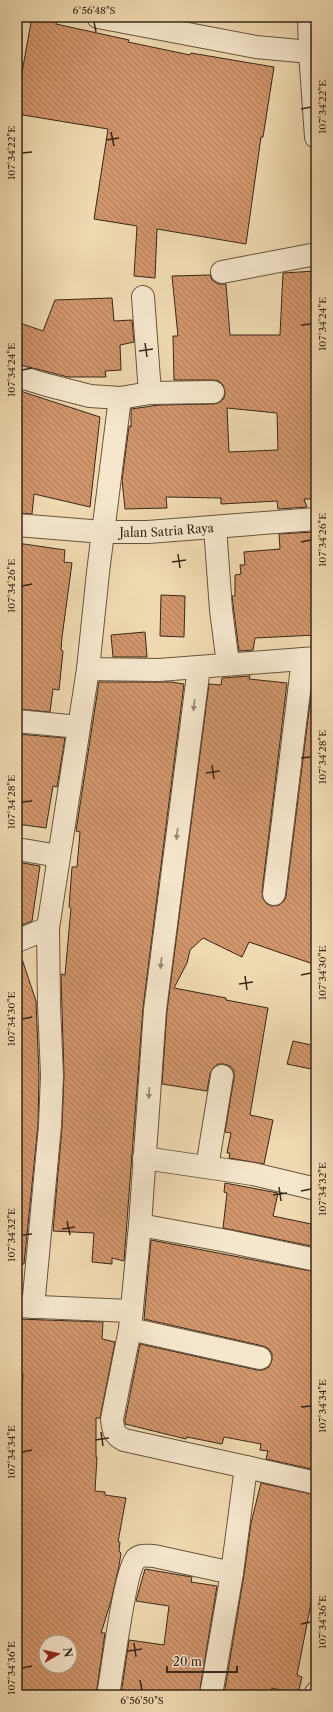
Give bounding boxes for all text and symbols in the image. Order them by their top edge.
text: 6°56'48"S [72,4,116,17]
text: 107°34'22"E [316,80,329,134]
text: 107°34'22"E [5,126,18,180]
text: 107°34'24"E [316,297,329,351]
text: 107°34'24"E [5,343,18,397]
text: 107°34'26"E [316,513,329,567]
street label: Jalan Satria Raya [117,519,215,540]
text: 107°34'26"E [5,559,18,613]
one-way arrow [191,699,197,711]
text: 107°34'28"E [316,730,329,784]
text: 107°34'28"E [5,775,18,829]
one-way arrow [174,828,181,840]
text: 107°34'30"E [316,946,329,1000]
one-way arrow [158,957,164,969]
text: 107°34'30"E [5,992,18,1046]
one-way arrow [145,1087,152,1099]
text: 107°34'32"E [316,1162,329,1216]
text: 107°34'32"E [5,1208,18,1262]
text: 107°34'34"E [316,1379,329,1433]
text: 107°34'34"E [5,1425,18,1479]
text: 107°34'36"E [316,1595,329,1649]
north arrow [38,1634,78,1674]
text: 107°34'36"E [5,1641,18,1695]
text: N [60,1647,76,1659]
scale bar [167,1648,237,1674]
text: 20 m [173,1654,202,1669]
text: 6°56'50"S [120,1694,164,1707]

